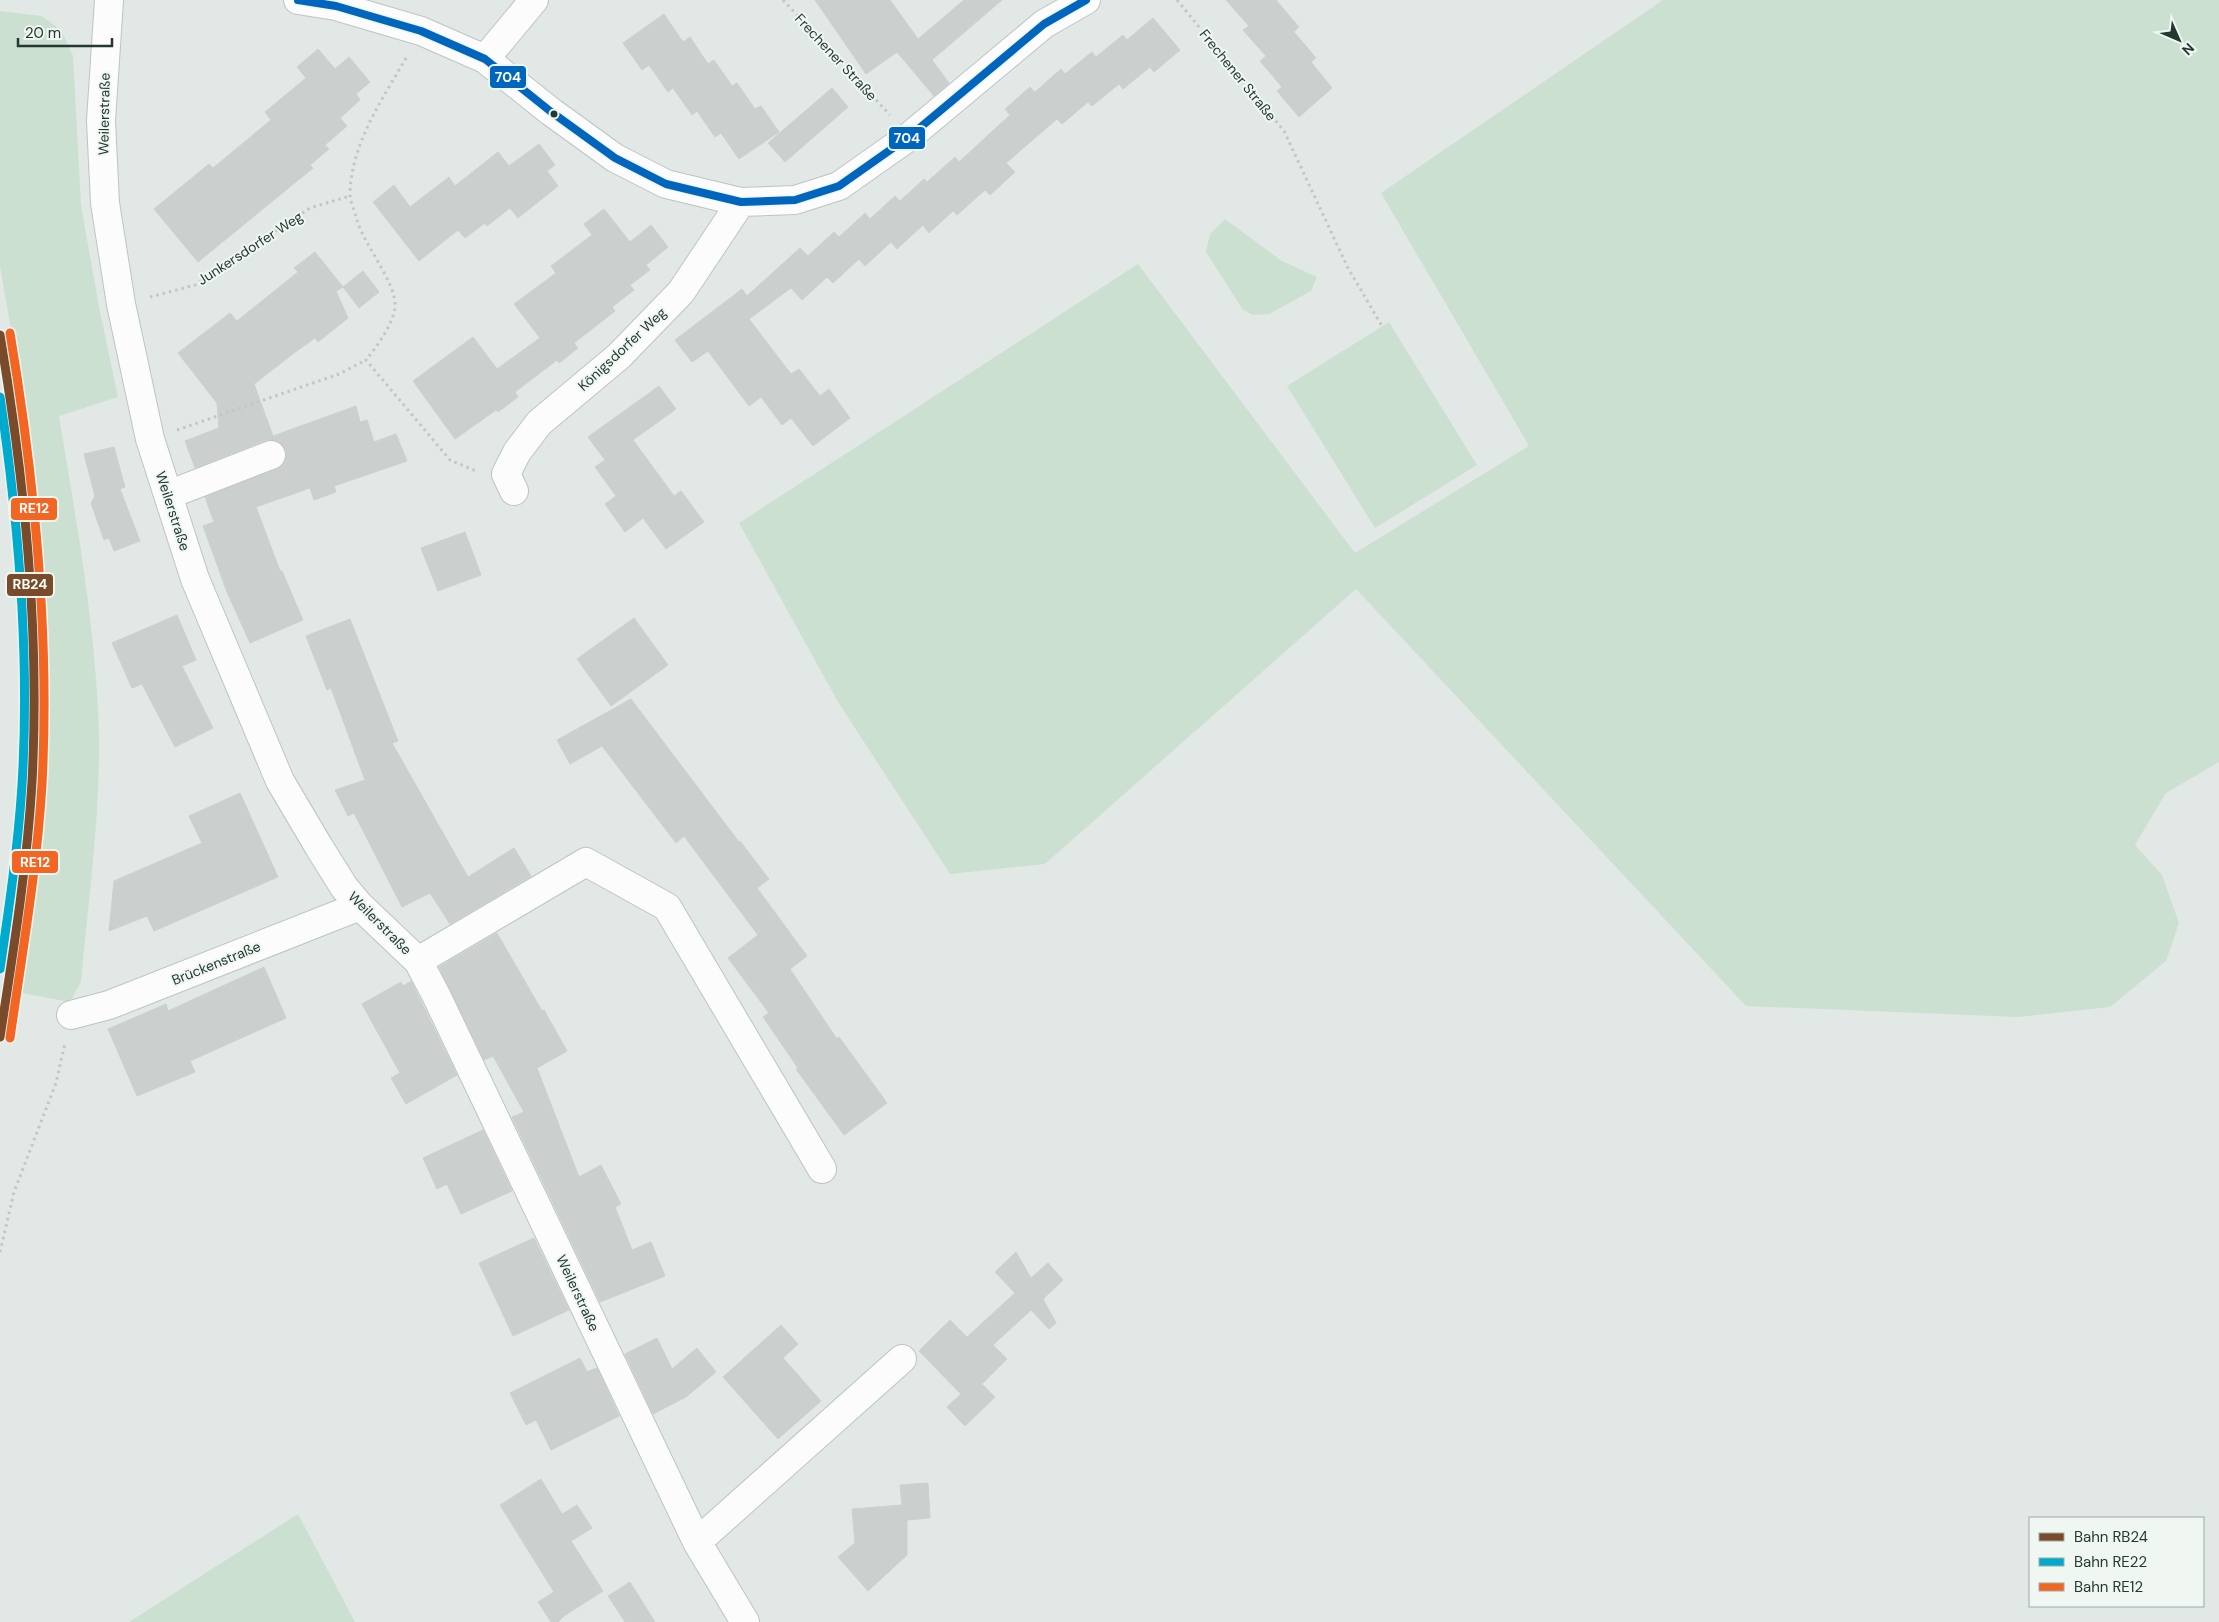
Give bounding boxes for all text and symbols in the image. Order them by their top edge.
street label: Frechener Straße [791,10,881,104]
scale bar [18,15,111,47]
north arrow [2154,15,2204,65]
text: 20 m [25,23,61,43]
street label: Frechener Straße [1196,26,1280,124]
text: N [2178,39,2198,59]
line badge: 704 [489,65,527,89]
text: 704 [495,68,521,86]
street label: Weilerstraße [94,73,114,155]
unlabelled marker [549,109,559,119]
line badge: 704 [888,126,926,150]
text: 704 [894,129,920,147]
street label: Junkersdorfer Weg [194,207,306,289]
street label: Königsdorfer Weg [574,303,670,395]
street label: Weilerstraße [152,469,194,553]
line badge: RE12 [10,497,58,521]
text: RE12 [19,499,49,517]
line badge: RB24 [6,573,54,597]
text: RB24 [13,575,47,593]
line badge: RE12 [11,850,59,874]
text: RE12 [20,853,50,871]
street label: Weilerstraße [344,887,416,959]
street label: Brückenstraße [169,937,263,989]
street label: Weilerstraße [552,1252,604,1334]
legend [2029,1517,2204,1607]
text: Bahn RB24 [2074,1527,2148,1547]
text: Bahn RE22 [2074,1552,2147,1572]
text: Bahn RE12 [2074,1577,2143,1597]

